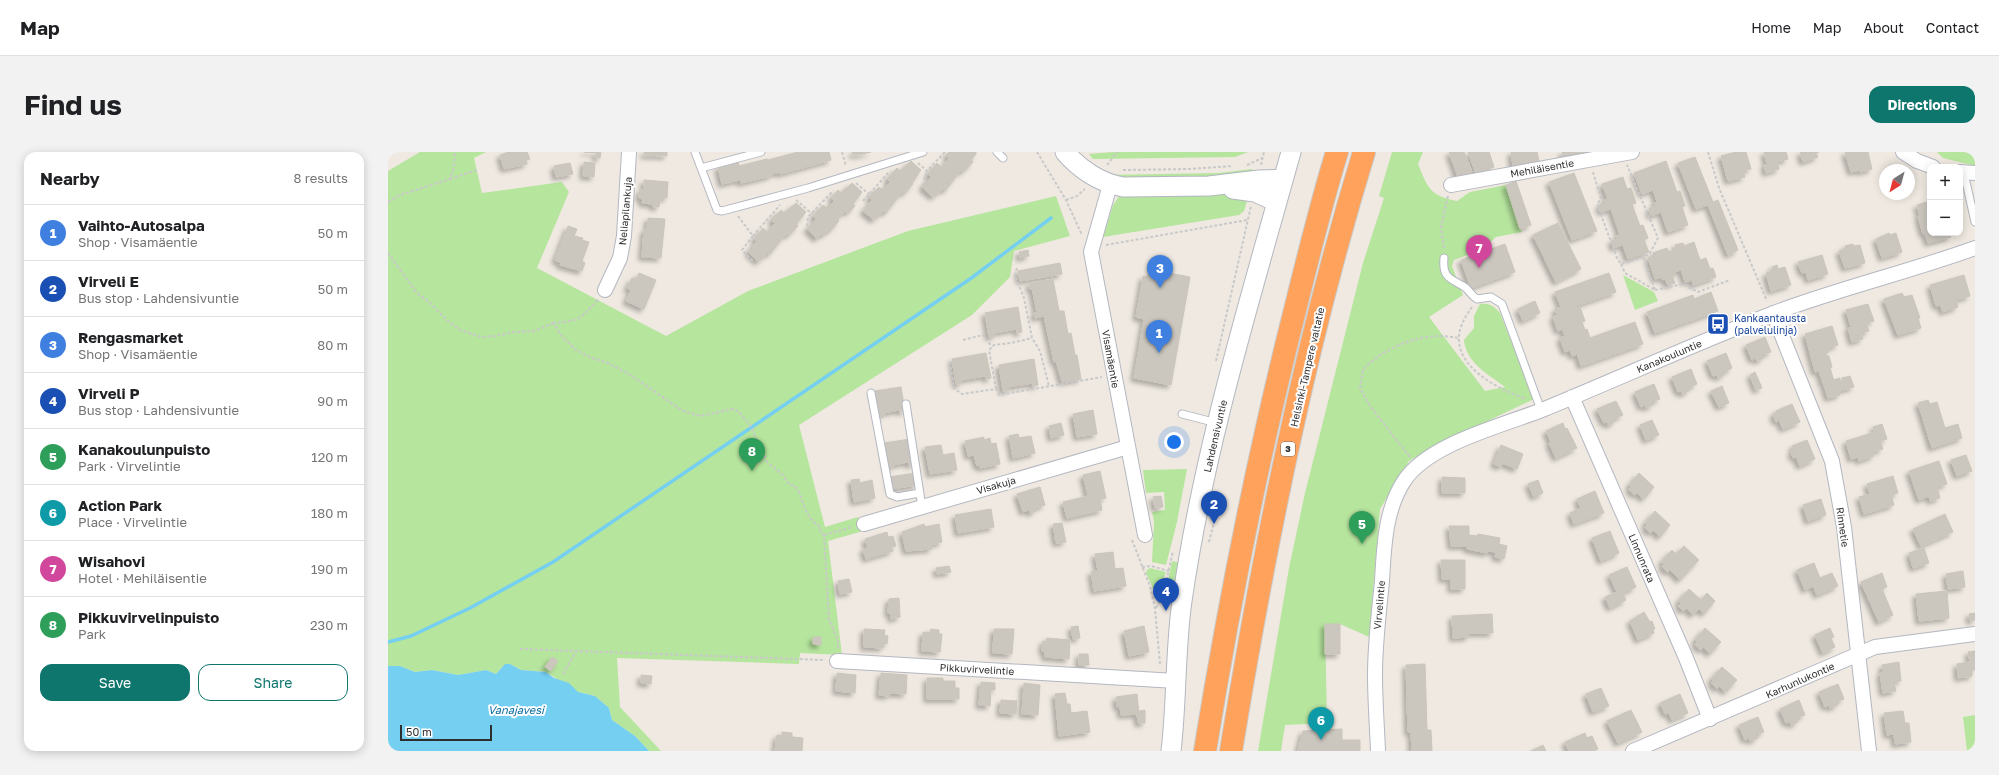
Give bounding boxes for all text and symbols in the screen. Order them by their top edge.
text: Map [20,16,60,39]
text: Home [1751,19,1791,36]
text: Map [1813,19,1841,36]
text: About [1863,19,1904,36]
text: Contact [1926,19,1979,36]
button: Directions [1869,86,1975,123]
text: Find us [24,88,122,121]
street label: Mehiläisentie [1509,156,1575,179]
north arrow [1879,164,1915,200]
map controls [1927,164,1963,236]
button: + [1927,164,1963,200]
text: Nearby [40,168,100,189]
text: 8 results [294,170,348,186]
street label: Neliapilankuja [616,176,634,246]
button: − [1927,200,1963,236]
text: Vaihto-Autosalpa [78,216,205,234]
text: 1 [50,225,56,241]
text: 50 m [318,225,348,241]
text: Shop · Visamäentie [78,234,197,250]
pin: 7 [1466,235,1492,268]
pin: 3 [1147,255,1173,288]
text: Virveli E [78,272,139,290]
text: 2 [49,281,57,297]
text: 50 m [318,281,348,297]
text: Bus stop · Lahdensivuntie [78,290,239,306]
street label: Helsinki-Tampere valtatie [1287,306,1327,428]
bus stop icon: Kankaantausta (palvelulinja) [1705,311,1731,337]
place label: Kankaantausta (palvelulinja) [1734,312,1806,336]
pin: 1 [1146,320,1172,353]
text: Rengasmarket [78,328,183,346]
street label: Visamäentie [1100,329,1122,389]
text: 3 [49,337,57,353]
text: 80 m [317,337,348,353]
street label: Kanakouluntie [1635,337,1704,375]
text: Shop · Visamäentie [78,346,197,362]
text: Virveli P [78,384,139,402]
text: 4 [49,393,57,409]
text: 90 m [317,393,348,409]
street label: Lahdensivuntie [1201,398,1229,473]
text: Bus stop · Lahdensivuntie [78,402,239,418]
your location [1164,432,1184,452]
pin: 8 [739,438,765,471]
text: Kanakoulunpuisto [78,440,210,458]
road number: 3 [1281,442,1295,456]
text: 5 [49,449,57,465]
text: 120 m [311,449,348,465]
text: Park · Virvelintie [78,458,181,474]
street label: Visakuja [975,474,1017,496]
pin: 2 [1201,491,1227,524]
text: Action Park [78,496,162,514]
text: 6 [49,505,57,521]
text: 180 m [311,505,348,521]
street label: Rinnetie [1834,506,1852,548]
pin: 5 [1349,511,1375,544]
text: Place · Virvelintie [78,514,187,530]
street label: Linnunrata [1626,532,1658,584]
text: Wisahovi [78,552,145,570]
text: 7 [49,561,57,577]
text: 190 m [311,561,348,577]
text: Hotel · Mehiläisentie [78,570,207,586]
pin: 4 [1153,578,1179,611]
street label: Virvelintie [1371,580,1387,630]
text: Pikkuvirvelinpuisto [78,608,219,626]
text: 8 [49,617,57,633]
text: 230 m [310,617,348,633]
text: Park [78,626,106,642]
street label: Karhunlukontie [1764,659,1836,701]
street label: Pikkuvirvelintie [939,661,1015,677]
button: Save [40,664,190,701]
button: Share [198,664,348,701]
water label: Vanajavesi [488,703,546,717]
pin: 6 [1308,707,1334,740]
scale bar [400,723,492,742]
text: 50 m [406,725,432,738]

